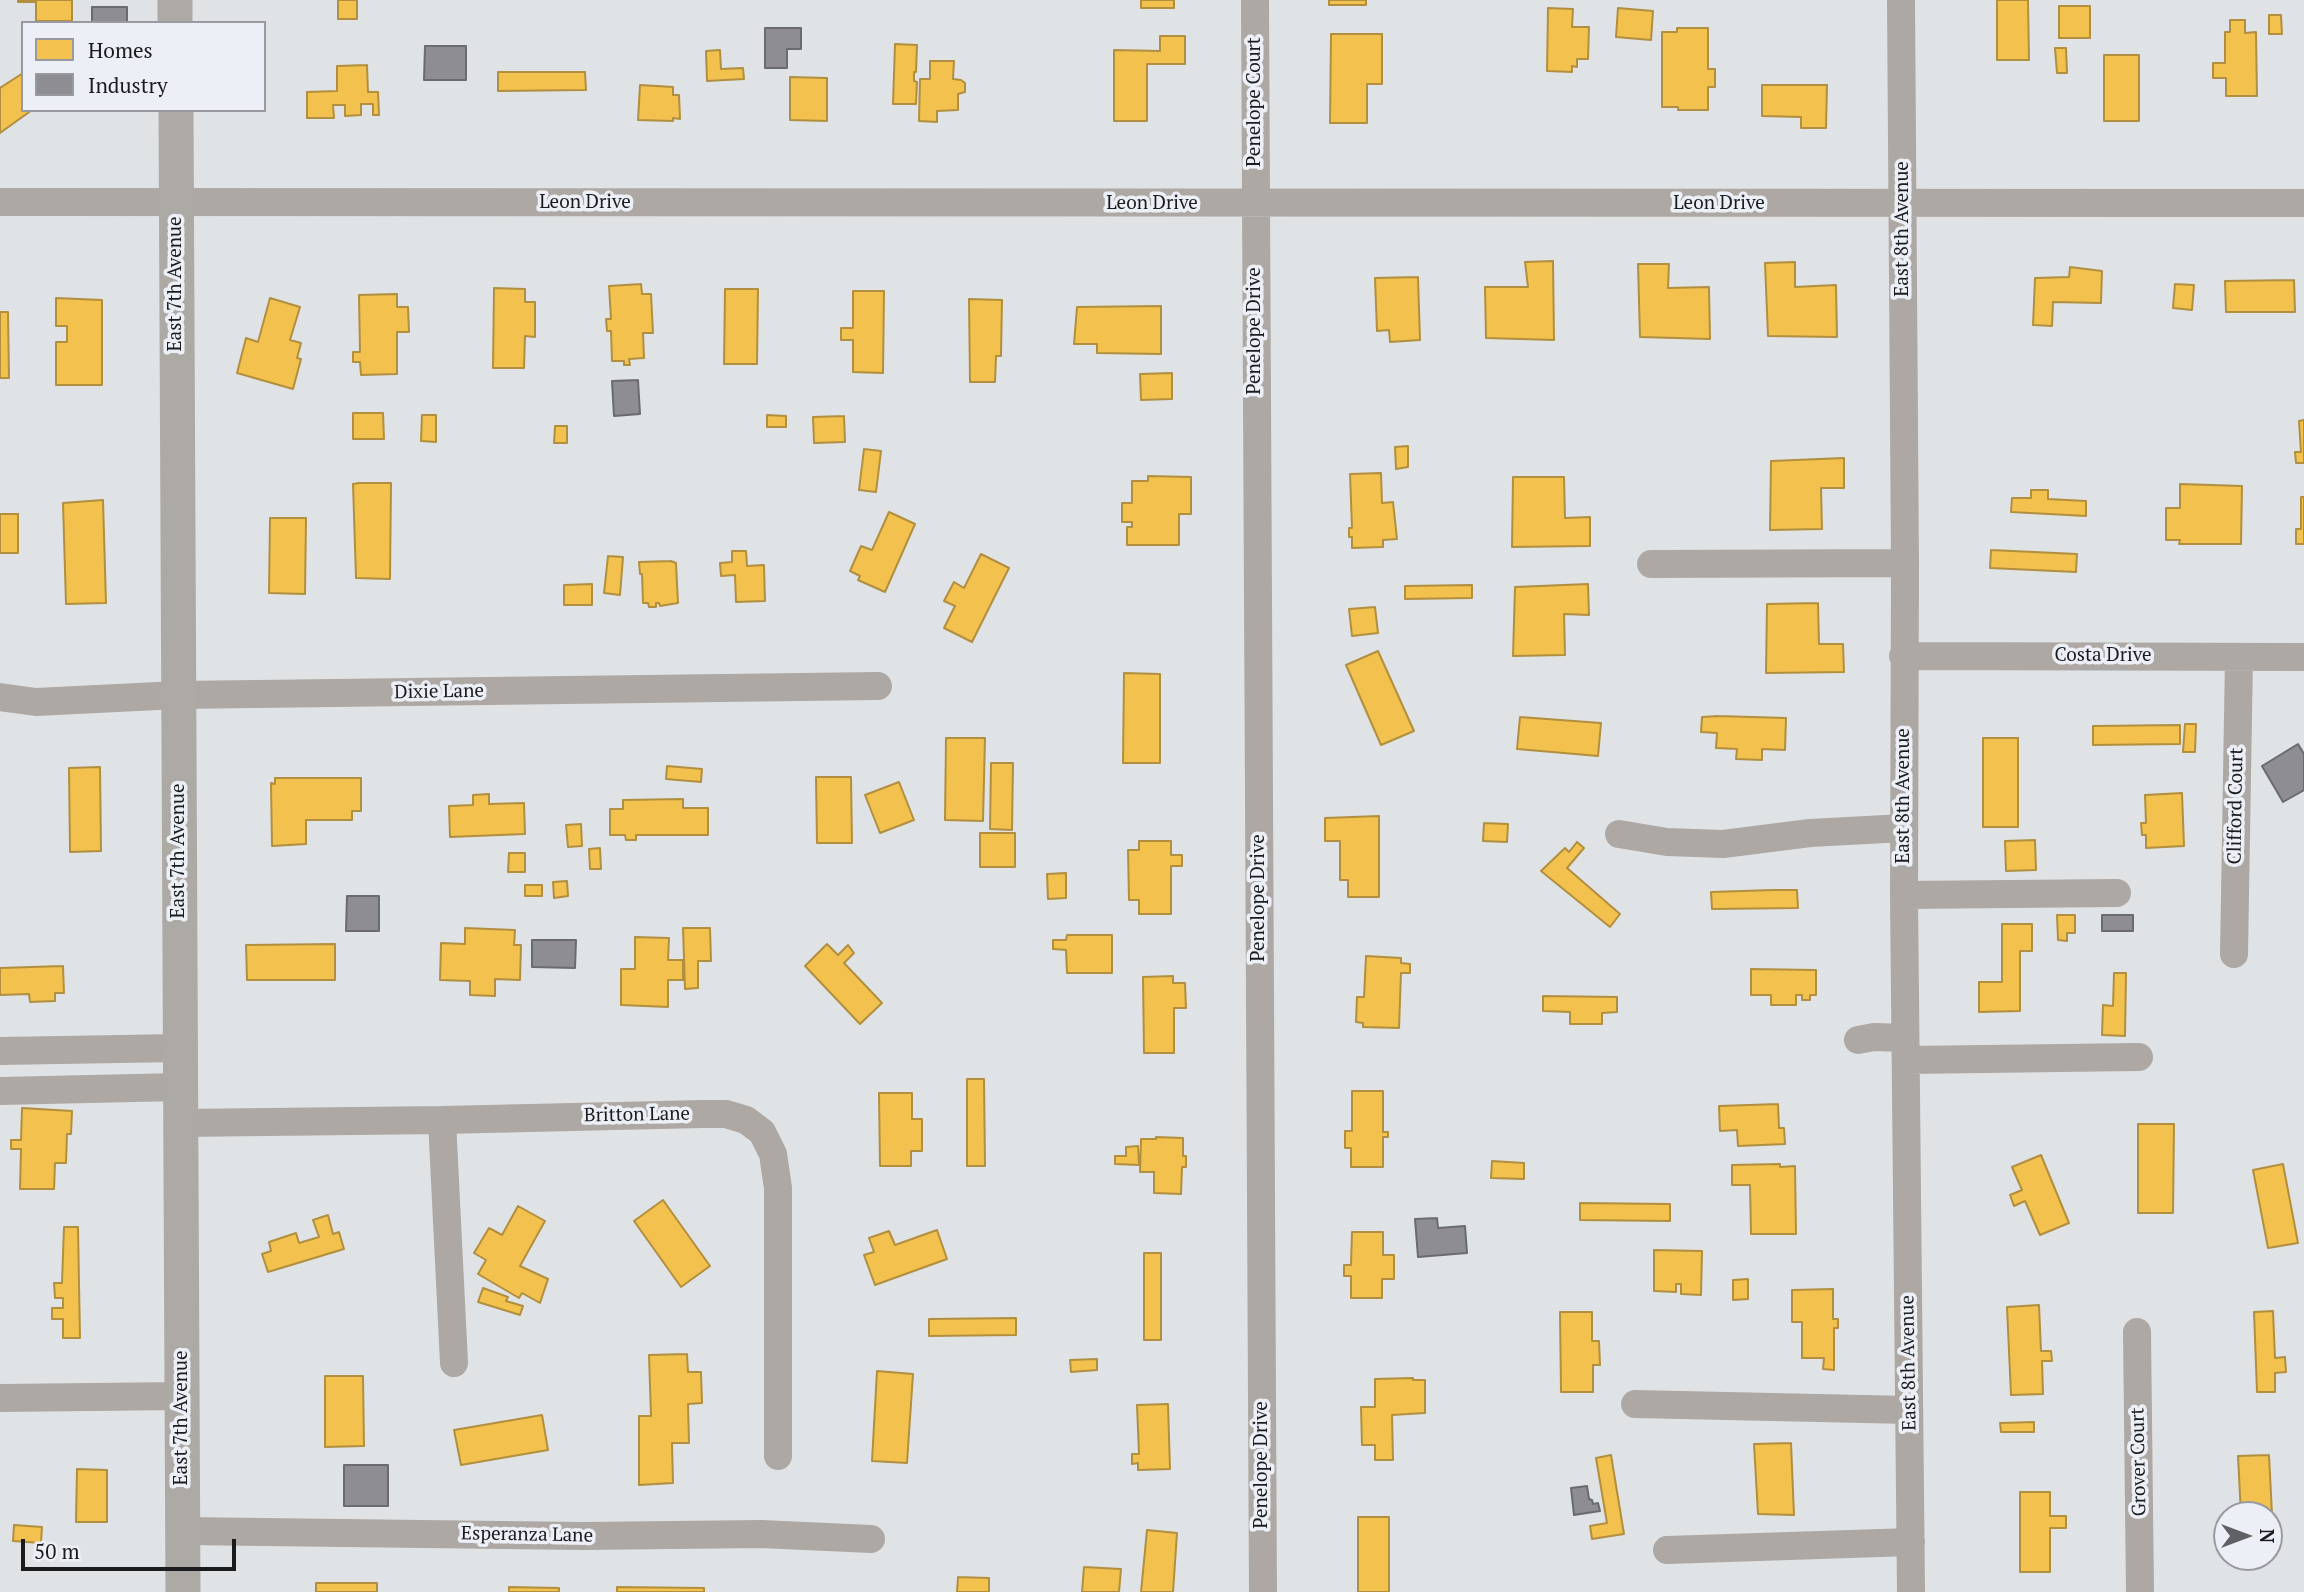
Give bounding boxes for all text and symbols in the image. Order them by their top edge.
legend [21,21,266,112]
text: Homes [88,36,153,64]
street label: Penelope Court [1244,37,1266,167]
text: Industry [88,71,168,99]
street label: East 8th Avenue [1892,161,1914,297]
street label: Leon Drive [539,192,631,214]
street label: Leon Drive [1106,193,1198,215]
street label: Leon Drive [1673,193,1765,215]
street label: East 7th Avenue [165,217,187,351]
street label: Penelope Drive [1244,267,1266,395]
street label: Costa Drive [2054,645,2152,667]
street label: Dixie Lane [394,680,484,704]
street label: East 8th Avenue [1893,728,1915,864]
street label: Clifford Court [2224,747,2248,865]
street label: East 7th Avenue [168,784,190,918]
street label: Penelope Drive [1248,834,1270,962]
street label: Britton Lane [584,1103,690,1127]
street label: East 8th Avenue [1896,1295,1922,1431]
street label: East 7th Avenue [171,1351,193,1485]
street label: Penelope Drive [1251,1401,1273,1529]
street label: Grover Court [2127,1407,2151,1517]
north arrow [2213,1501,2283,1571]
street label: Esperanza Lane [461,1522,593,1548]
scale bar [24,1526,240,1570]
text: N [2255,1529,2280,1543]
text: 50 m [34,1537,80,1565]

